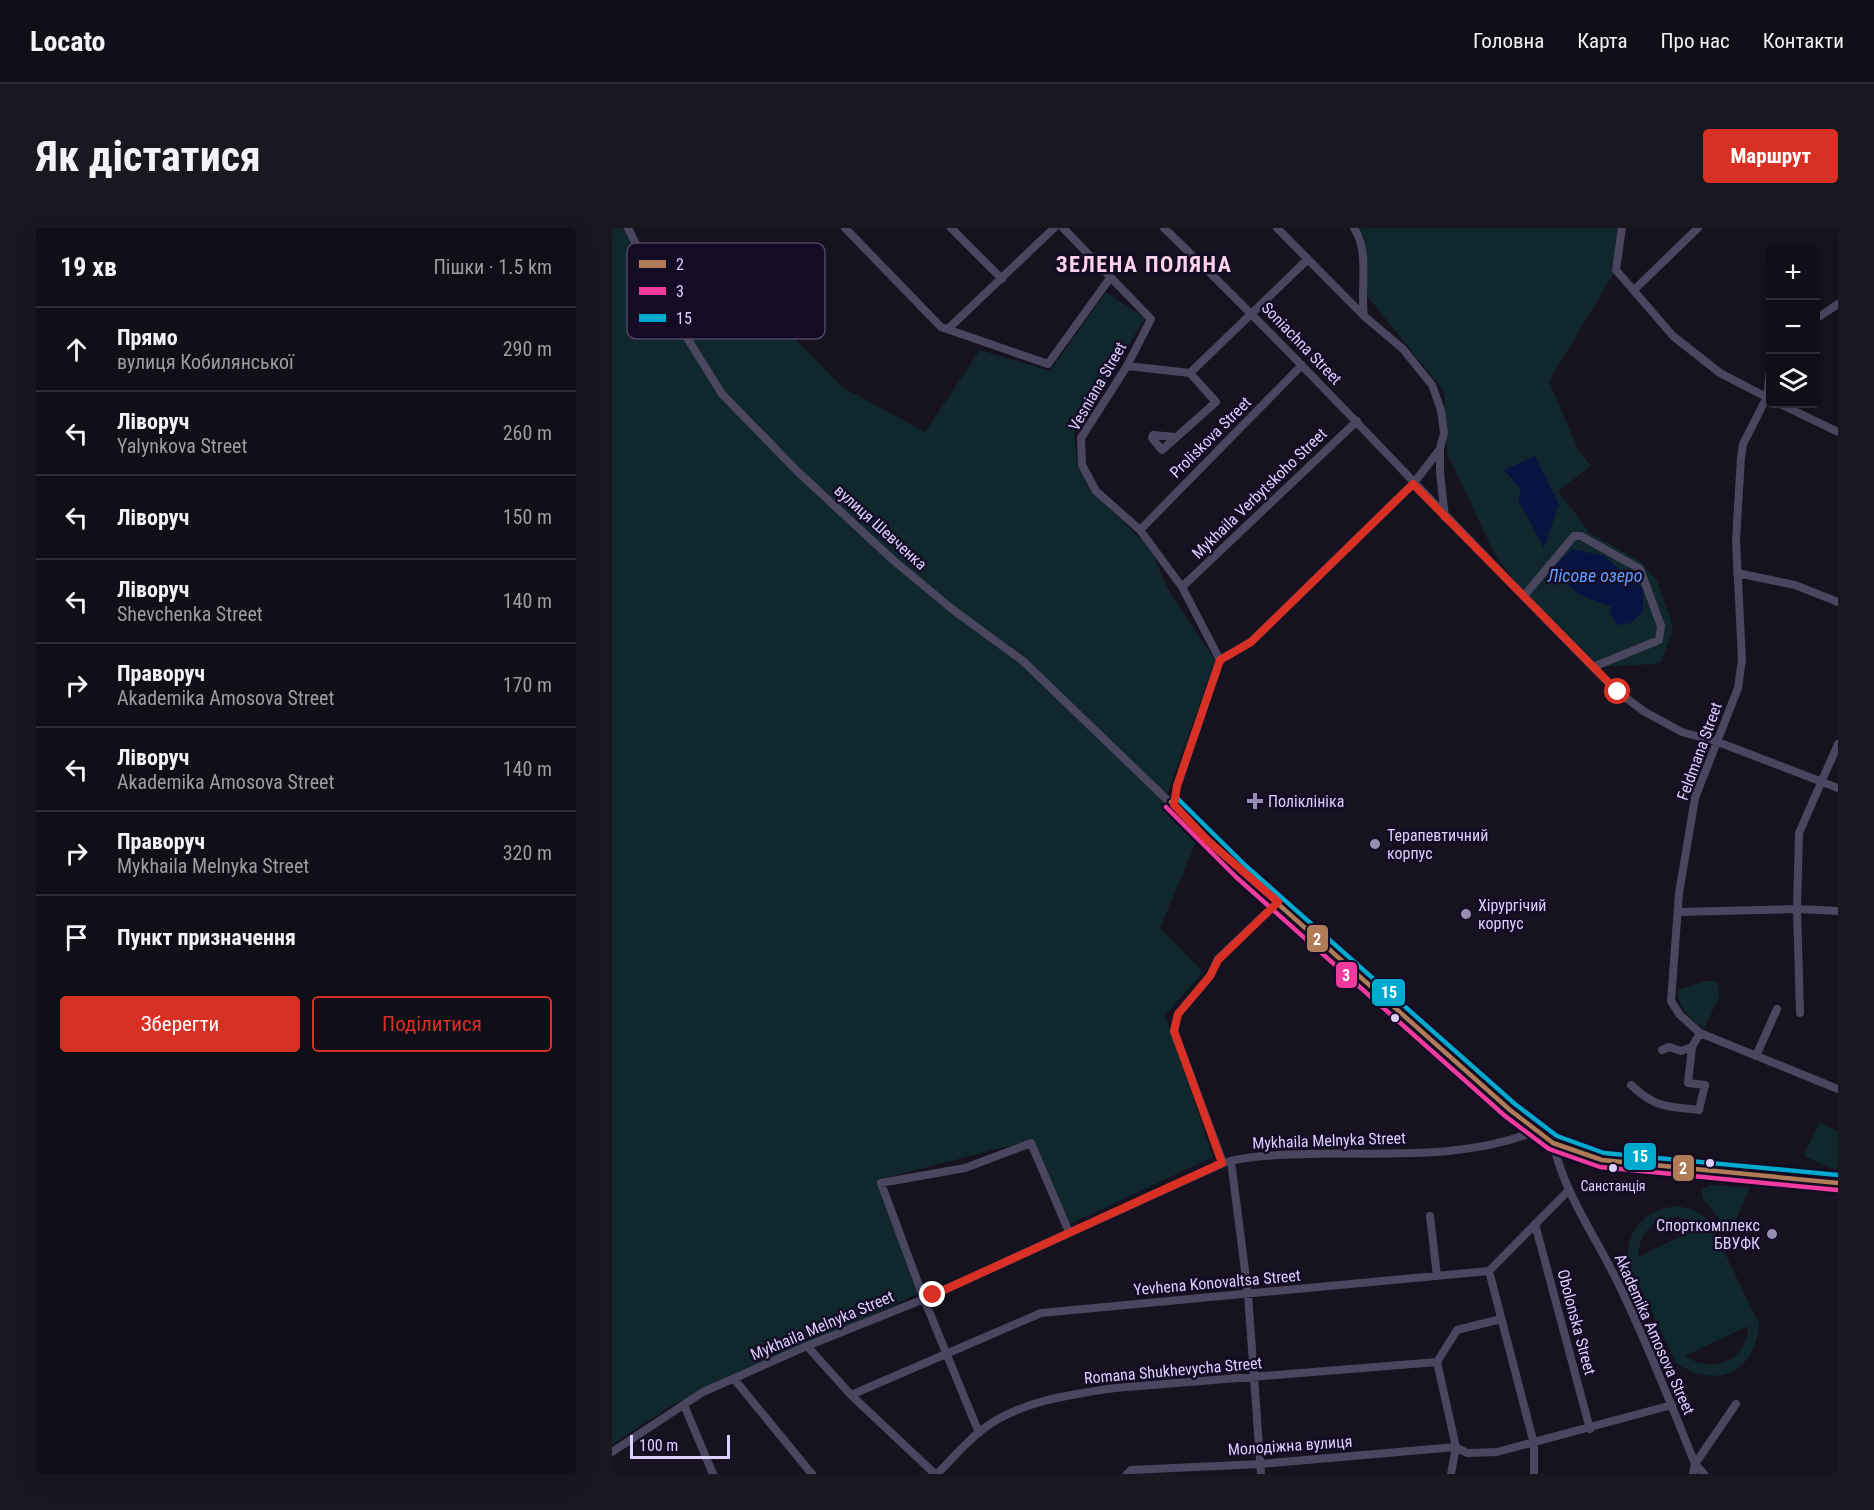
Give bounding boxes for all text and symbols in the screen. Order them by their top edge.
text: Locato [30,25,106,58]
text: Головна [1473,29,1544,53]
text: Карта [1577,29,1628,53]
text: Про нас [1661,29,1730,53]
text: Контакти [1763,29,1844,53]
button: Маршрут [1703,129,1838,183]
text: Як дістатися [36,132,261,181]
legend [627,243,825,339]
map controls [1766,246,1820,408]
button: + [1766,246,1820,300]
text: 19 хв [60,252,117,282]
district label: ЗЕЛЕНА ПОЛЯНА [1056,252,1232,277]
text: Пішки · 1.5 km [433,255,552,279]
text: 2 [676,255,684,274]
text: 3 [676,282,684,301]
street label: Soniachna Street [1258,298,1346,389]
button: − [1766,300,1820,354]
text: 15 [676,309,692,328]
text: Прямо [117,325,178,350]
icon: ahead [60,333,93,366]
text: 290 m [503,337,552,361]
street label: Vesniana Street [1064,338,1131,434]
text: вулиця Кобилянської [117,350,294,374]
button: layers [1766,354,1820,408]
street label: Proliskova Street [1166,393,1255,482]
text: Ліворуч [117,409,189,434]
icon: left [60,417,93,450]
text: 260 m [503,421,552,445]
street label: Mykhaila Verbytskoho Street [1188,424,1331,563]
text: Yalynkova Street [117,434,247,458]
street label: вулиця Шевченка [831,481,931,574]
icon: left [60,501,93,534]
text: Ліворуч [117,505,189,530]
text: 150 m [503,505,552,529]
water label: Лісове озеро [1547,565,1642,586]
text: Ліворуч [117,577,189,602]
icon: left [60,585,93,618]
text: 140 m [503,589,552,613]
text: Shevchenka Street [117,602,263,626]
text: Праворуч [117,661,205,686]
icon: right [60,669,93,702]
text: 170 m [503,673,552,697]
route start [1604,678,1630,704]
text: Akademika Amosova Street [117,686,334,710]
street label: Feldmana Street [1673,699,1726,803]
text: Ліворуч [117,745,189,770]
icon: left [60,753,93,786]
text: 140 m [503,757,552,781]
text: Akademika Amosova Street [117,770,334,794]
marker: Поліклініка [1246,792,1264,810]
place label: Поліклініка [1268,792,1344,811]
place label: Терапевтичний корпус [1387,826,1488,863]
text: Праворуч [117,829,205,854]
icon: right [60,837,93,870]
marker: Терапевтичний корпус [1368,837,1382,851]
text: 320 m [503,841,552,865]
text: Mykhaila Melnyka Street [117,854,309,878]
place label: Хірургічий корпус [1478,896,1546,933]
marker: Хірургічий корпус [1459,907,1473,921]
icon: arrive [60,921,93,954]
line badge: 2 [1306,924,1329,953]
text: Пункт призначення [117,925,296,950]
text: 2 [1313,930,1321,949]
line badge: 3 [1335,961,1358,989]
text: 3 [1342,966,1350,985]
line badge: 15 [1371,978,1406,1007]
text: 15 [1381,983,1397,1002]
button: Зберегти [60,996,300,1052]
button: Поділитися [312,996,552,1052]
unlabelled marker [1389,1012,1401,1024]
street label: Mykhaila Melnyka Street [1252,1128,1406,1153]
line badge: 15 [1623,1142,1657,1171]
text: 15 [1632,1147,1648,1166]
line badge: 2 [1672,1154,1695,1182]
unlabelled marker [1704,1157,1716,1169]
text: 2 [1679,1159,1687,1178]
marker: Санстанція [1607,1162,1619,1174]
place label: Санстанція [1580,1178,1646,1194]
place label: Спорткомплекс БВУФК [1656,1216,1760,1253]
marker: Спорткомплекс БВУФК [1765,1227,1779,1241]
street label: Akademika Amosova Street [1611,1251,1699,1418]
street label: Yevhena Konovaltsa Street [1133,1266,1302,1299]
street label: Obolonska Street [1553,1267,1600,1377]
route end [919,1281,945,1307]
street label: Mykhaila Melnyka Street [748,1287,897,1364]
street label: Romana Shukhevycha Street [1083,1353,1263,1388]
scale bar [630,1432,730,1460]
street label: Молодіжна вулиця [1227,1432,1353,1459]
text: 100 m [639,1436,678,1455]

